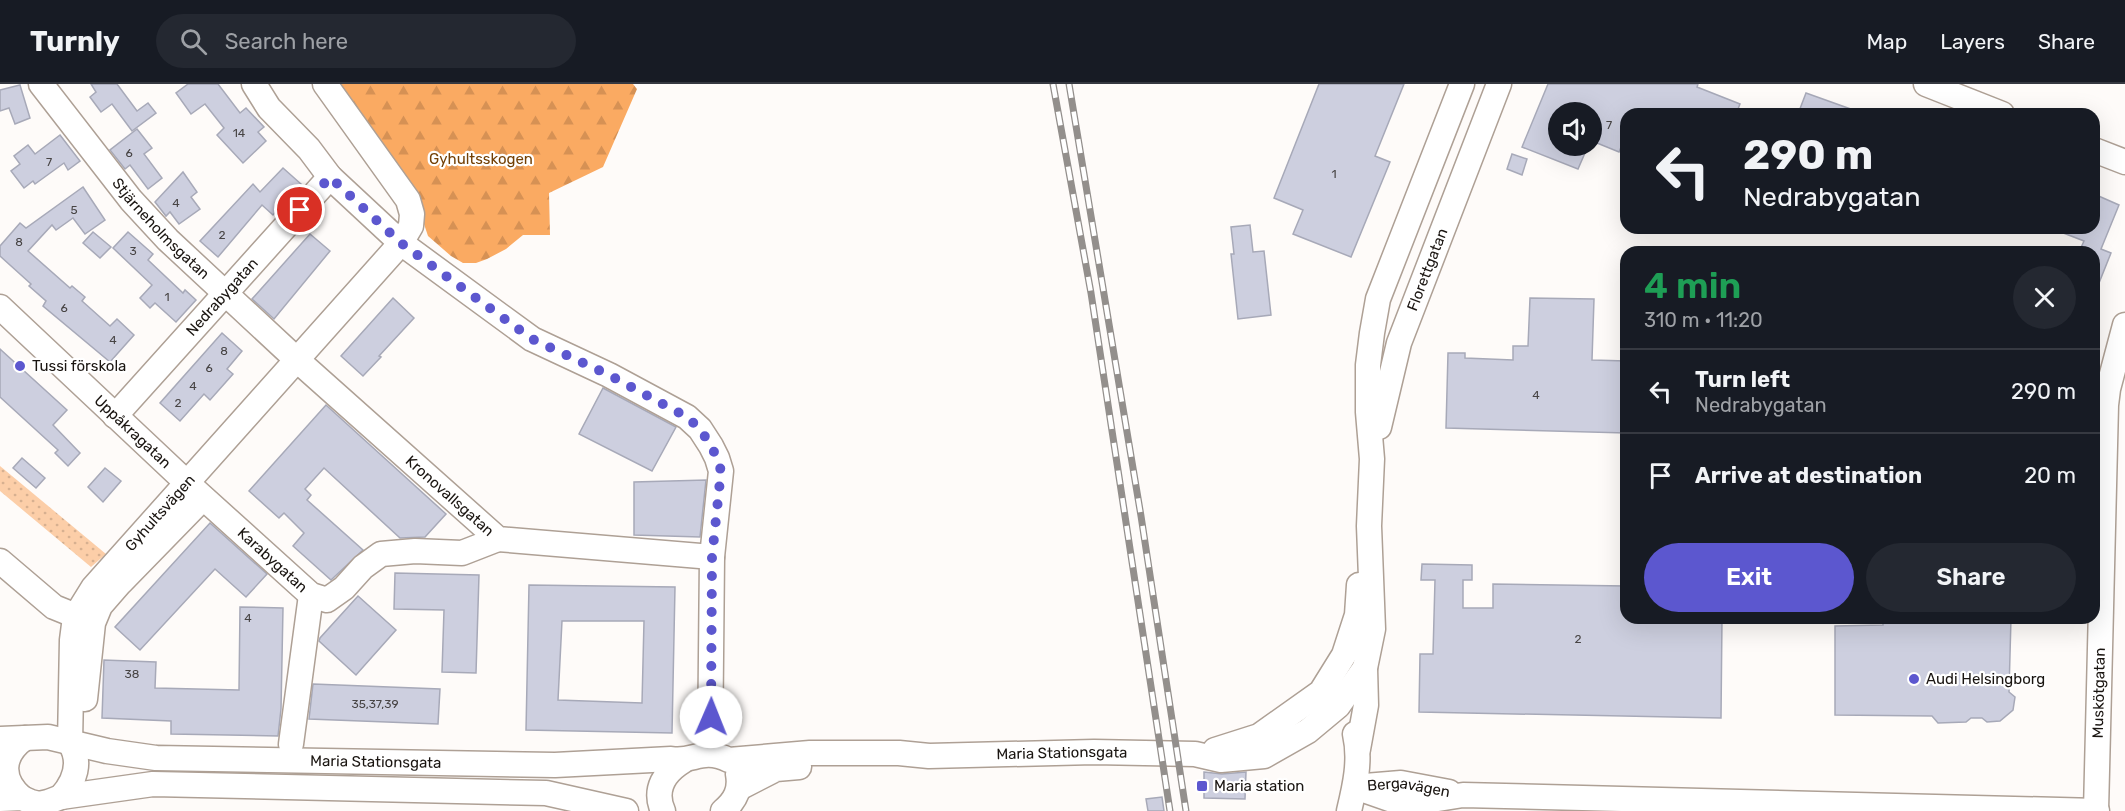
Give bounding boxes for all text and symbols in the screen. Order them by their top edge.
search box [156,14,576,68]
text: Turnly [30,25,120,58]
icon: search [177,25,210,58]
text: Search here [225,28,348,55]
text: Map [1866,29,1907,54]
text: Layers [1940,29,2005,54]
text: Share [2038,29,2095,54]
map controls [1548,102,1602,156]
button: sound [1548,102,1602,156]
house number: 7 [1606,118,1612,132]
house number: 14 [233,126,246,140]
text: 290 m [1743,130,1873,180]
icon: left [1644,132,1722,210]
house number: 6 [125,146,133,160]
park label: Gyhultsskogen [429,150,533,168]
house number: 7 [46,155,52,169]
house number: 1 [1331,167,1337,181]
street label: Stjärneholmsgatan [108,174,213,283]
text: Nedrabygatan [1743,181,1921,213]
pin [274,184,325,235]
icon: arrive [283,193,316,226]
house number: 4 [172,196,180,210]
house number: 5 [70,203,78,217]
street label: Florettgatan [1403,226,1451,314]
house number: 2 [218,228,226,242]
house number: 8 [15,235,23,249]
house number: 3 [129,244,137,258]
street label: Nedrabygatan [182,254,262,340]
text: 4 min [1644,264,1741,307]
button: close [2013,266,2076,329]
house number: 1 [164,290,170,304]
house number: 6 [60,301,68,315]
text: 310 m · 11:20 [1644,308,1763,332]
house number: 4 [109,333,117,347]
house number: 8 [220,344,228,358]
place label: Tussi förskola [32,357,126,375]
marker: Tussi förskola [13,359,27,373]
house number: 6 [205,361,213,375]
text: Turn left [1695,366,1790,393]
icon: left [1644,375,1677,408]
text: 290 m [2011,378,2076,405]
house number: 4 [189,379,197,393]
house number: 4 [1532,388,1540,402]
street label: Uppåkragatan [90,391,175,472]
text: Nedrabygatan [1695,393,1827,417]
house number: 2 [174,396,182,410]
street label: Kronovallsgatan [402,452,498,540]
icon: arrive [1644,459,1677,492]
text: Arrive at destination [1695,462,1922,489]
text: 20 m [2024,462,2076,489]
street label: Gyhultsvägen [121,471,199,555]
street label: Karabygatan [234,524,311,596]
button: Exit [1644,543,1854,612]
button: Share [1866,543,2076,612]
house number: 4 [244,611,252,625]
house number: 2 [1574,632,1582,646]
street label: Muskötgatan [2089,647,2109,739]
house number: 38 [125,667,139,681]
place label: Audi Helsingborg [1926,670,2045,688]
marker: Audi Helsingborg [1907,672,1921,686]
position arrow [679,685,743,749]
house number: 35,37,39 [351,697,399,711]
street label: Maria Stationsgata [996,743,1128,763]
street label: Maria Stationsgata [310,752,442,772]
street label: Bergavägen [1366,774,1452,801]
place label: Maria station [1214,777,1304,795]
marker: Maria station [1195,779,1209,793]

